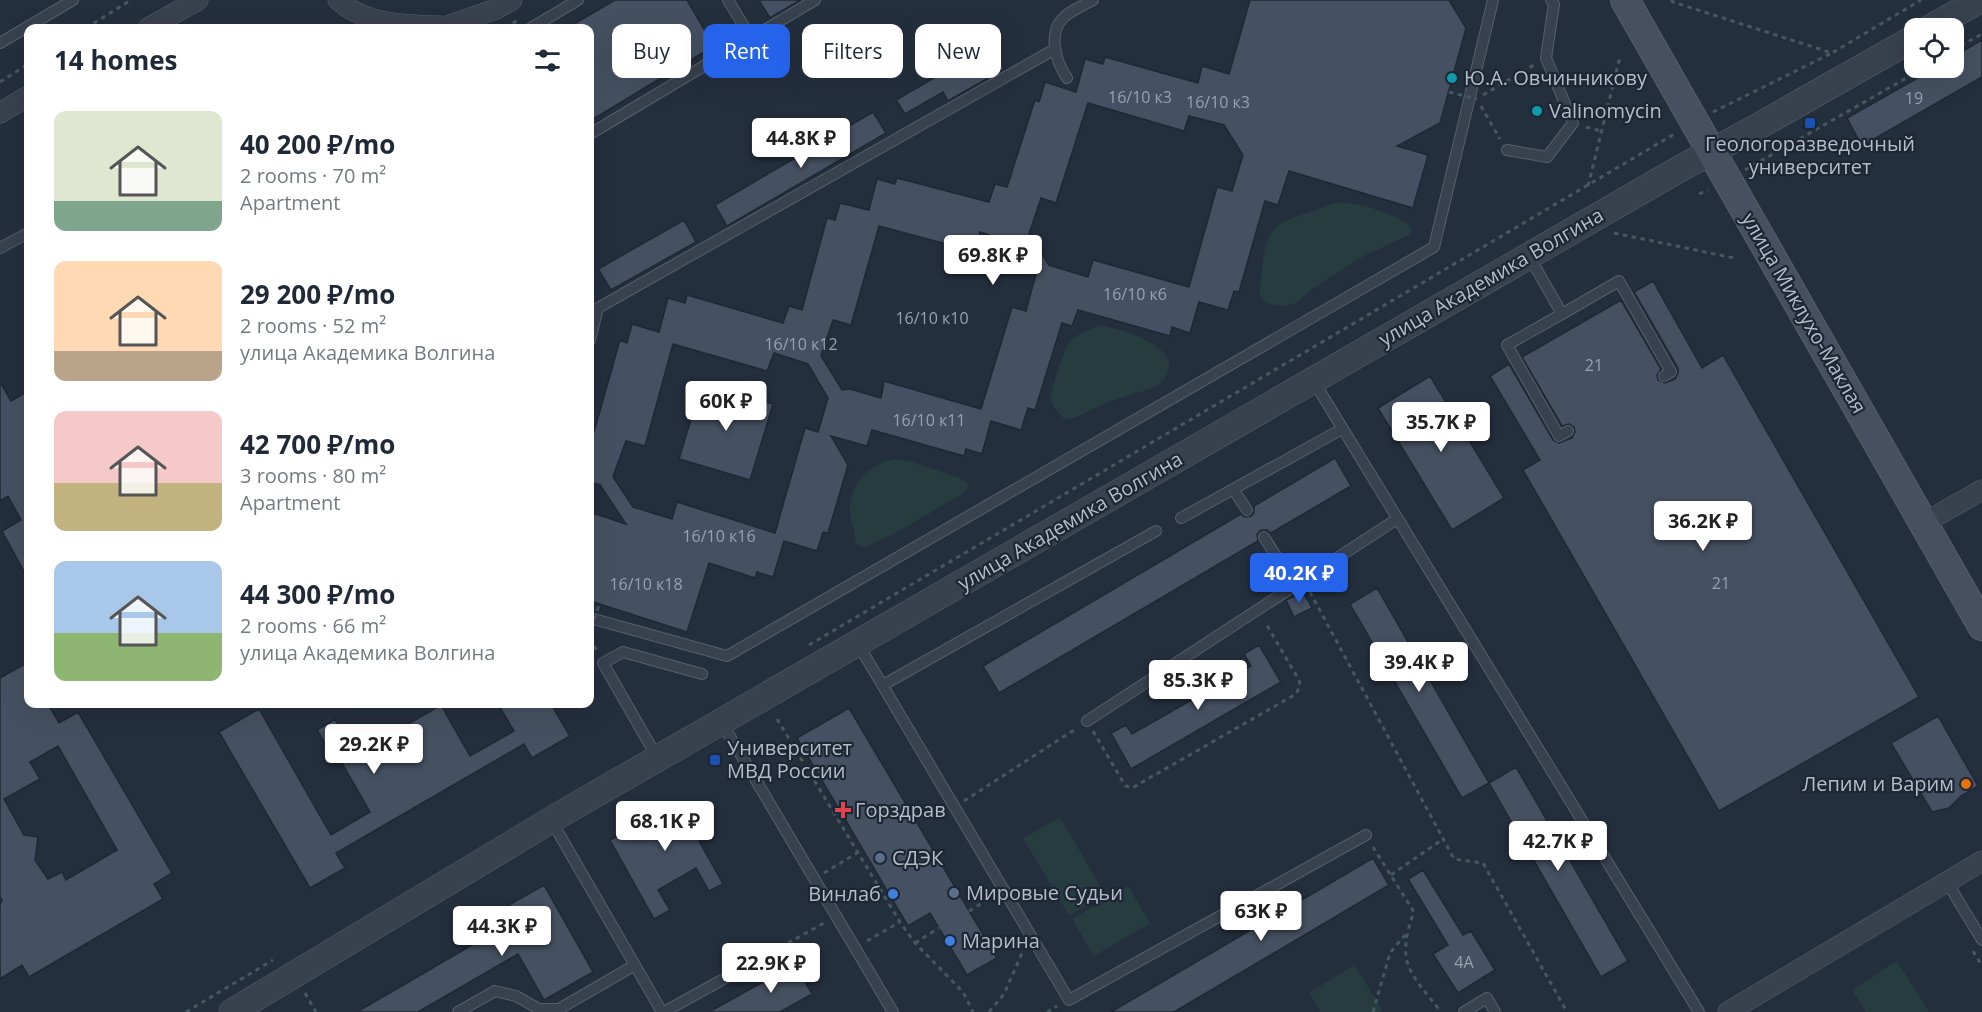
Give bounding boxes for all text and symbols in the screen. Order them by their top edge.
map controls [1904,18,1964,78]
button: locate [1904,18,1964,78]
chip: Buy [612,24,691,78]
chip: Rent [703,24,790,78]
chip: Filters [802,24,903,78]
chip: New [915,24,1001,78]
text: 14 homes [54,42,178,78]
icon: filters [531,44,564,77]
place label: Ю.А. Овчинникову [1464,64,1648,91]
marker: Ю.А. Овчинникову [1445,71,1459,85]
house number: 16/10 к3 [1108,86,1172,108]
house number: 19 [1905,87,1923,109]
house number: 16/10 к3 [1186,91,1250,113]
place label: Valinomycin [1549,97,1662,124]
marker: Valinomycin [1530,104,1544,118]
marker: Геологоразведочный университет [1803,116,1817,130]
pin: 44.8K ₽ [746,118,856,169]
text: 44.8K ₽ [766,124,836,151]
text: 40 200 ₽/mo [240,126,395,162]
place label: Геологоразведочный университет [1705,130,1915,180]
icon: home [102,135,174,207]
text: 2 rooms · 70 m² [240,162,386,189]
text: Apartment [240,189,340,216]
street label: улица Академика Волгина [1373,201,1608,352]
street label: улица Миклухо-Маклая [1736,207,1873,418]
pin: 69.8K ₽ [938,235,1048,286]
text: 69.8K ₽ [958,241,1028,268]
text: 29 200 ₽/mo [240,276,395,312]
house number: 16/10 к6 [1103,283,1167,305]
icon: home [102,285,174,357]
house number: 16/10 к10 [895,307,969,329]
text: 2 rooms · 52 m² [240,312,386,339]
house number: 16/10 к12 [764,333,838,355]
text: улица Академика Волгина [240,339,495,366]
house number: 21 [1585,354,1603,376]
pin: 60K ₽ [684,381,768,432]
text: 60K ₽ [700,387,753,414]
pin: 35.7K ₽ [1386,402,1496,453]
text: 35.7K ₽ [1406,408,1476,435]
house number: 16/10 к11 [892,409,966,431]
text: 42 700 ₽/mo [240,426,395,462]
icon: home [102,435,174,507]
street label: улица Академика Волгина [952,445,1187,596]
text: 3 rooms · 80 m² [240,462,386,489]
text: Apartment [240,489,340,516]
pin: 36.2K ₽ [1648,501,1758,552]
text: 36.2K ₽ [1668,507,1738,534]
house number: 16/10 к16 [682,525,756,547]
pin: 40.2K ₽ [1244,553,1354,604]
text: 40.2K ₽ [1264,559,1334,586]
house number: 21 [1712,572,1730,594]
house number: 16/10 к18 [609,573,683,595]
text: 44 300 ₽/mo [240,576,395,612]
icon: home [102,585,174,657]
text: 2 rooms · 66 m² [240,612,386,639]
text: улица Академика Волгина [240,639,495,666]
pin: 39.4K ₽ [1364,642,1474,693]
text: 39.4K ₽ [1384,648,1454,675]
pin: 85.3K ₽ [1143,660,1253,711]
text: 85.3K ₽ [1163,666,1233,693]
pin: 29.2K ₽ [319,724,429,775]
text: 29.2K ₽ [339,730,409,757]
place label: Университет МВД России [727,734,852,784]
marker: Университет МВД России [708,753,722,767]
place label: Лепим и Варим [1802,770,1954,797]
marker: Лепим и Варим [1959,777,1973,791]
place label: Горздрав [855,796,946,823]
pin: 68.1K ₽ [610,801,720,852]
marker: Горздрав [836,803,850,817]
text: 68.1K ₽ [630,807,700,834]
pin: 42.7K ₽ [1503,821,1613,872]
text: 42.7K ₽ [1523,827,1593,854]
place label: СДЭК [892,844,944,871]
marker: СДЭК [873,851,887,865]
place label: Мировые Судьи [966,879,1123,906]
place label: Винлаб [808,880,881,907]
marker: Мировые Судьи [947,886,961,900]
marker: Винлаб [886,887,900,901]
pin: 63K ₽ [1219,891,1303,942]
text: 63K ₽ [1235,897,1288,924]
pin: 44.3K ₽ [447,906,557,957]
text: 44.3K ₽ [467,912,537,939]
place label: Марина [962,927,1040,954]
marker: Марина [943,934,957,948]
pin: 22.9K ₽ [716,943,826,994]
text: 22.9K ₽ [736,949,806,976]
house number: 4А [1454,951,1475,973]

